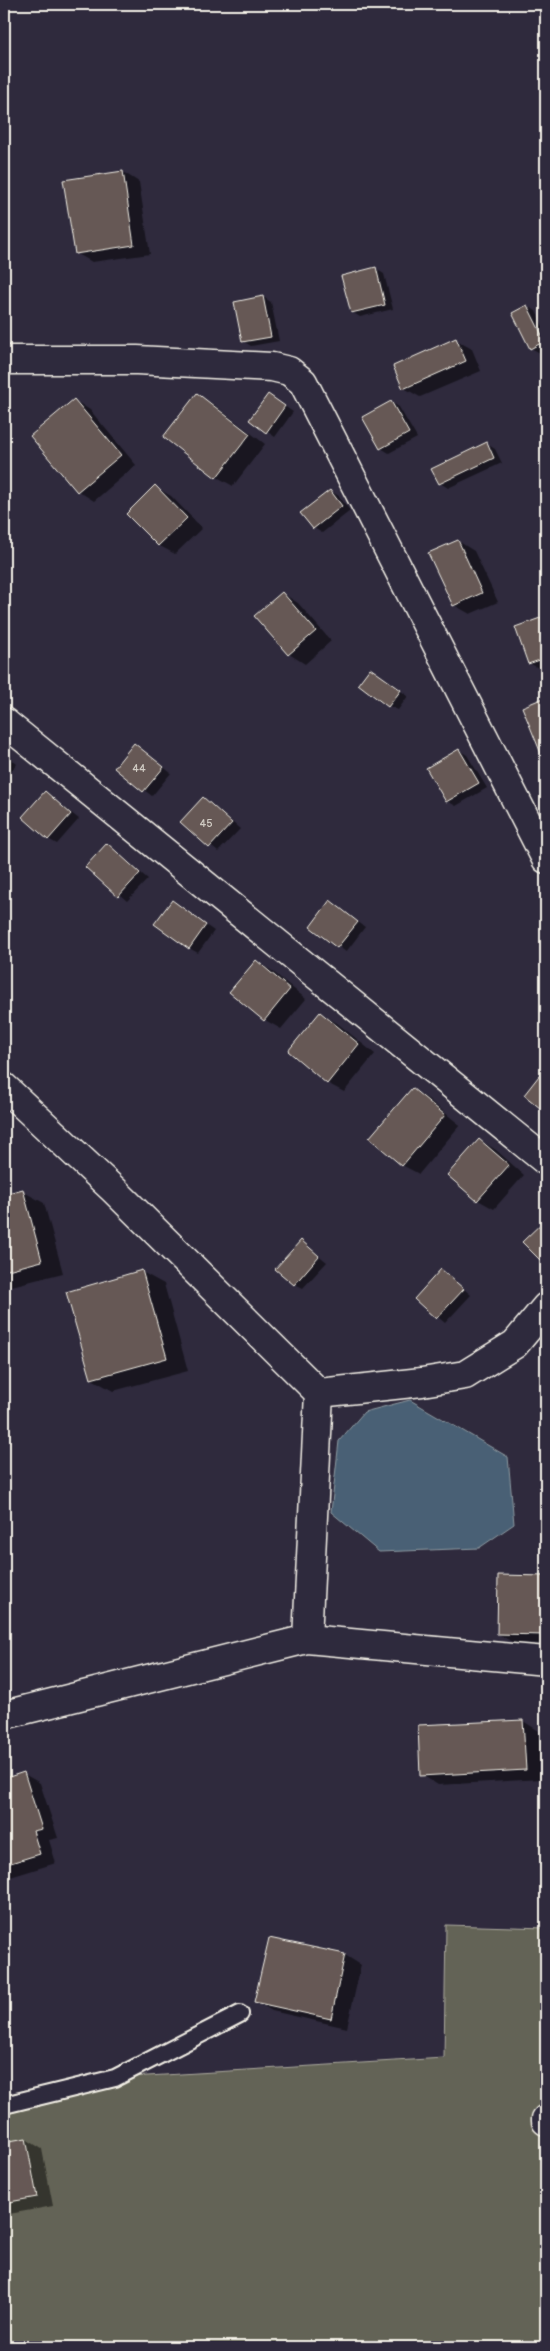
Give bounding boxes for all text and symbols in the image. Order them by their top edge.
house number: 44 [132,762,146,775]
house number: 45 [199,817,213,830]

